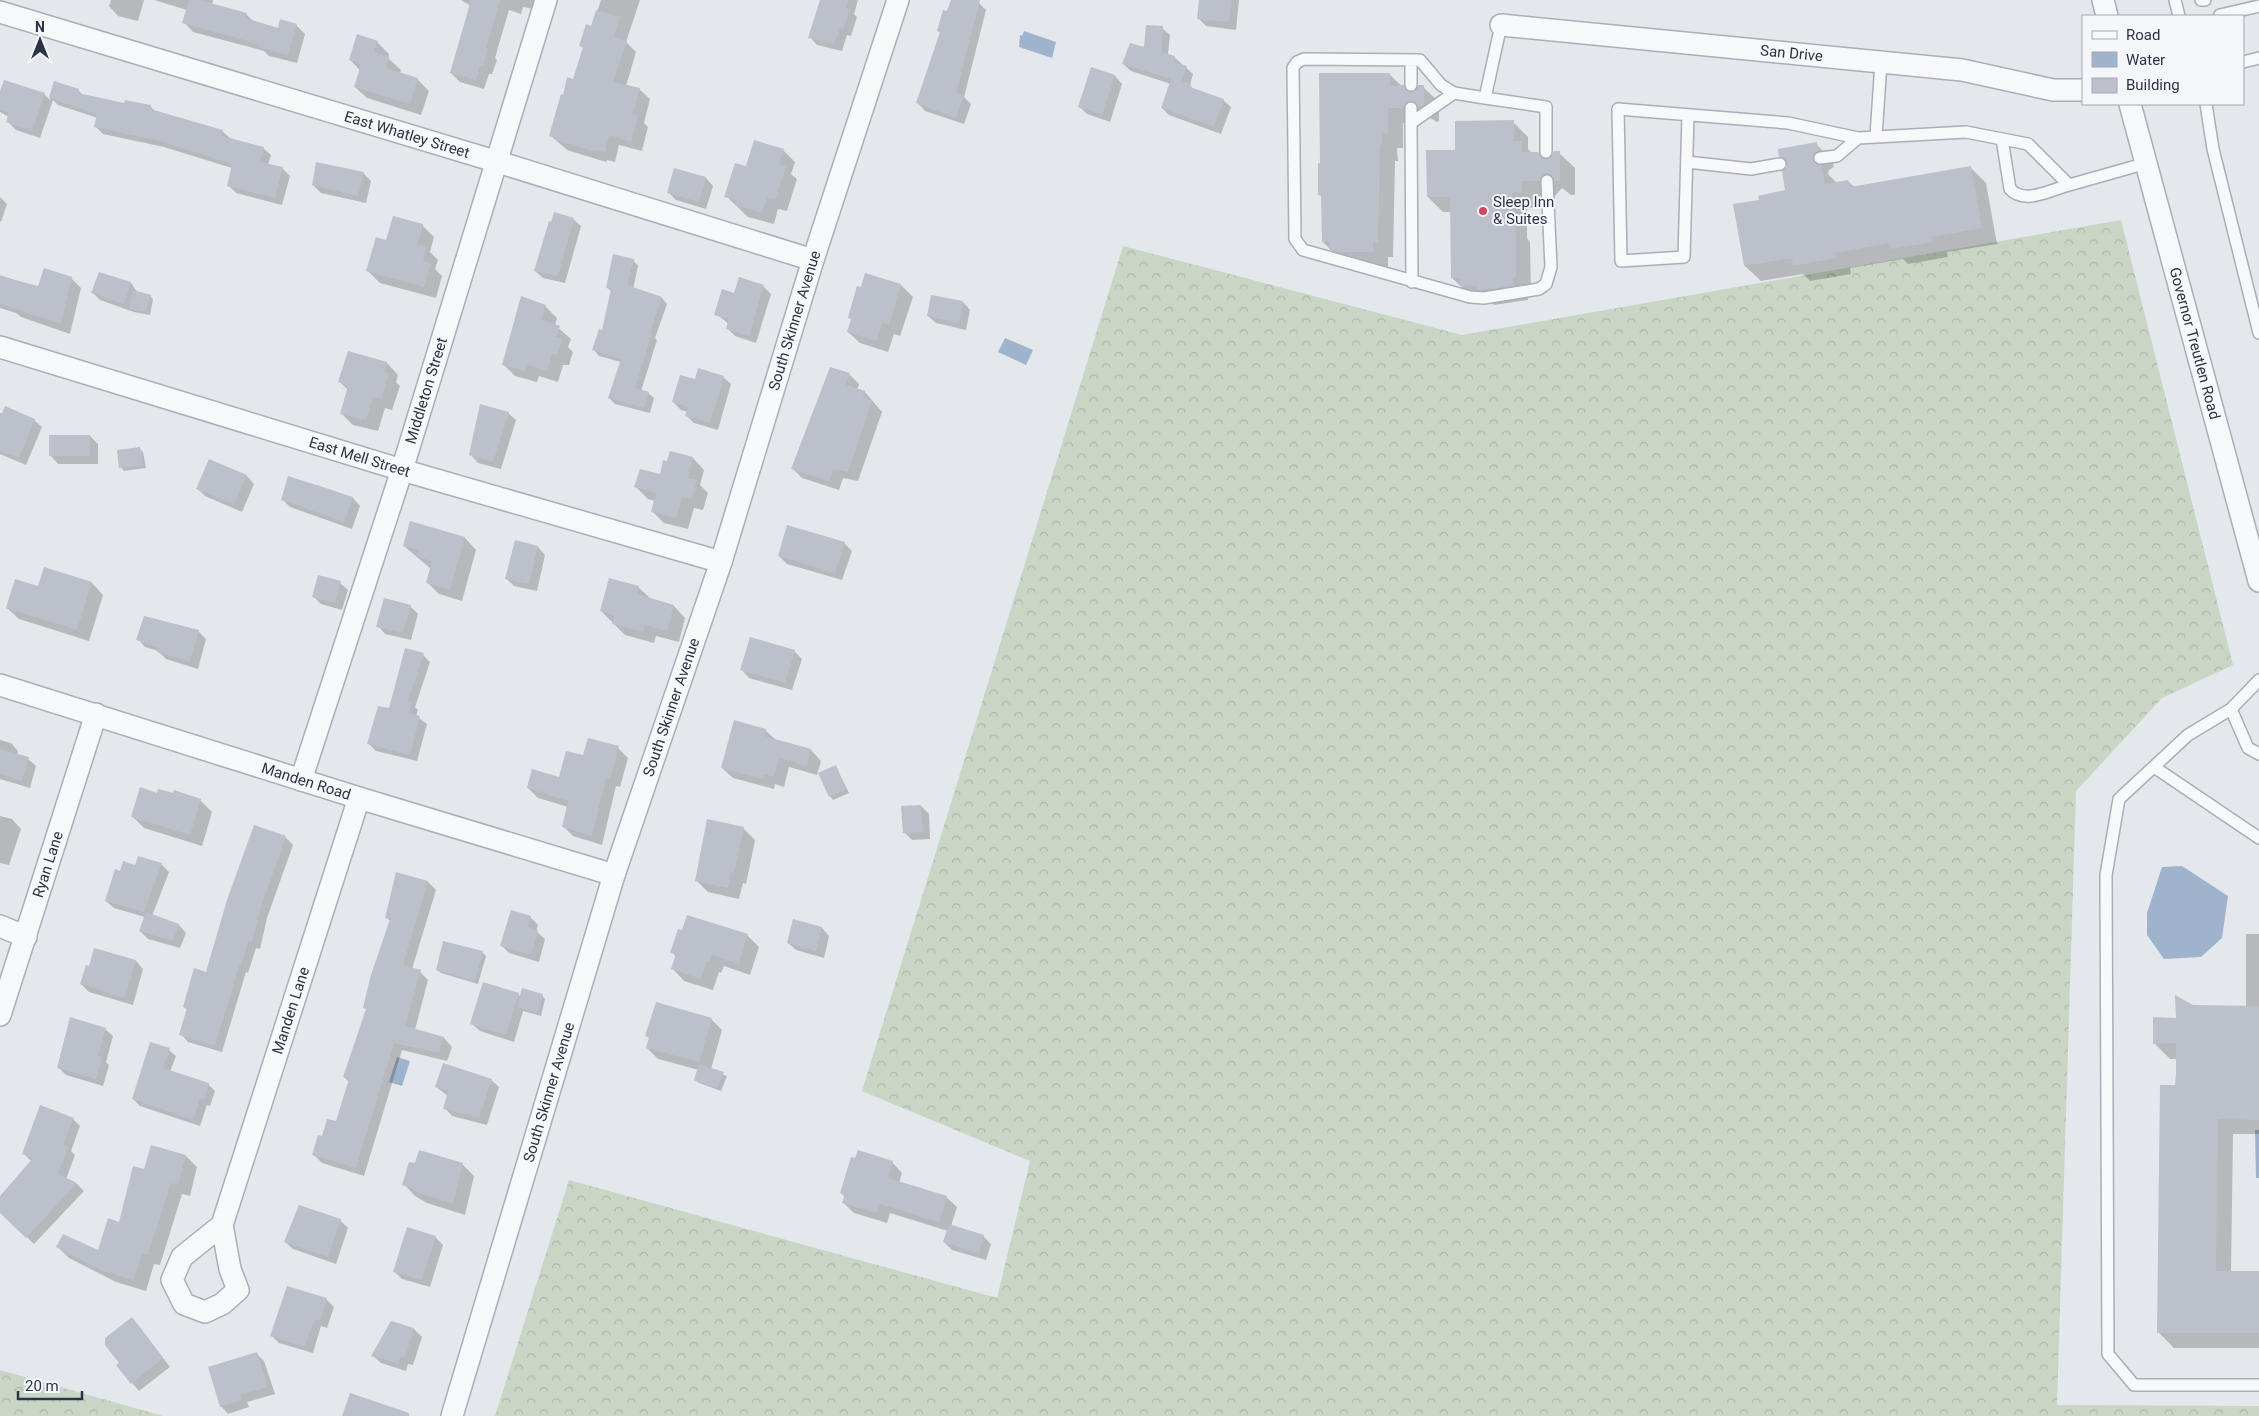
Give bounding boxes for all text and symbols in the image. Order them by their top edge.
north arrow [15,15,65,65]
legend [2082,15,2244,105]
text: N [35,19,45,35]
text: Road [2126,26,2160,44]
street label: San Drive [1759,41,1824,65]
text: Water [2126,51,2165,69]
text: Building [2126,76,2180,94]
street label: East Whatley Street [342,107,472,162]
place label: Sleep Inn & Suites [1493,193,1554,228]
marker: Sleep Inn & Suites [1477,205,1489,217]
street label: South Skinner Avenue [765,248,825,393]
street label: Governor Treutlen Road [2166,265,2224,421]
street label: Middleton Street [402,335,451,446]
street label: East Mell Street [307,433,412,481]
street label: South Skinner Avenue [639,636,703,779]
street label: Manden Road [259,759,353,804]
street label: Ryan Lane [29,829,67,900]
street label: Manden Lane [268,965,313,1056]
street label: South Skinner Avenue [519,1020,578,1164]
scale bar [18,1368,81,1400]
text: 20 m [25,1377,59,1395]

